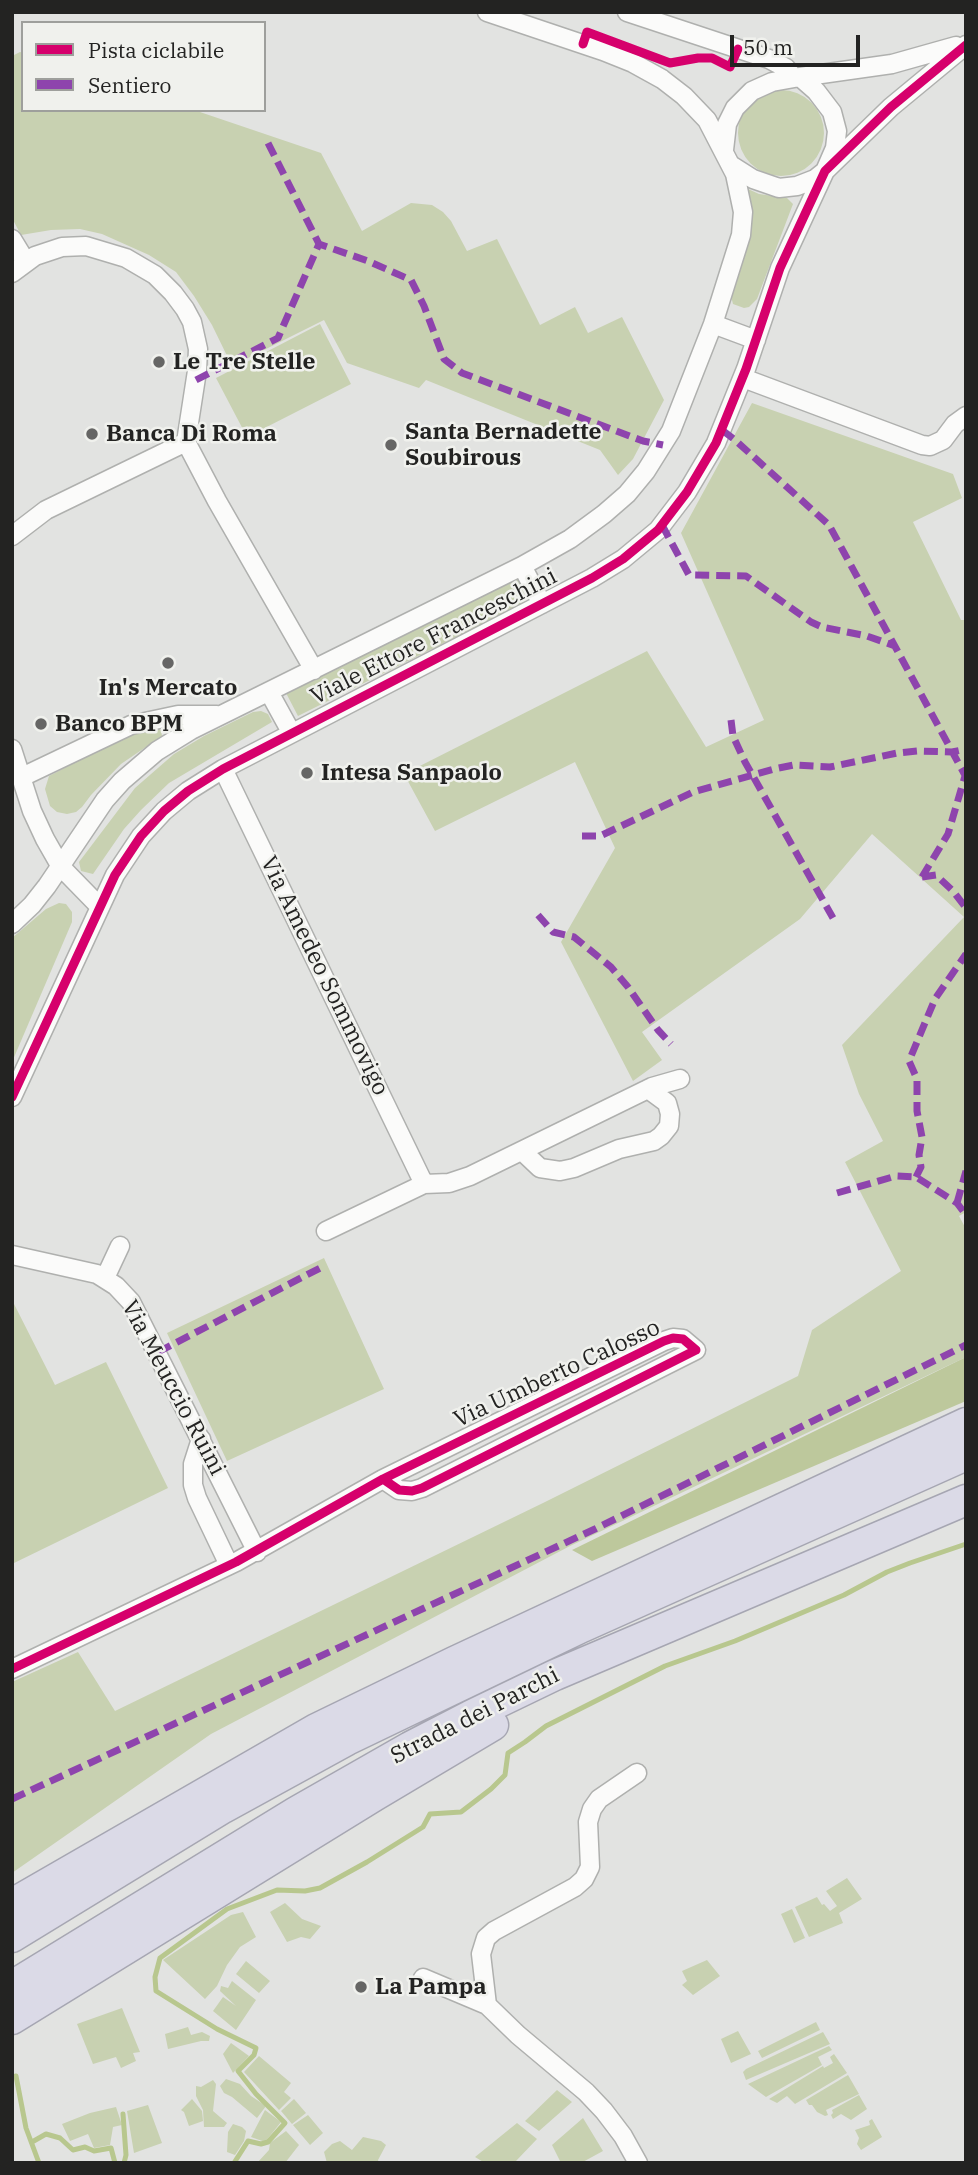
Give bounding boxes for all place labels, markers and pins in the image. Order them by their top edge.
place label: Le Tre Stelle [173,348,315,376]
marker: Le Tre Stelle [151,354,167,370]
place label: Santa Bernadette Soubirous [405,418,602,472]
place label: Banca Di Roma [106,420,277,448]
marker: Banca Di Roma [84,426,100,442]
marker: Santa Bernadette Soubirous [383,437,399,453]
marker: In's Mercato [160,655,176,671]
place label: In's Mercato [99,674,237,702]
place label: Banco BPM [55,710,183,738]
marker: Banco BPM [33,716,49,732]
place label: Intesa Sanpaolo [321,759,502,787]
marker: Intesa Sanpaolo [299,765,315,781]
place label: La Pampa [375,1973,487,2001]
marker: La Pampa [353,1979,369,1995]

